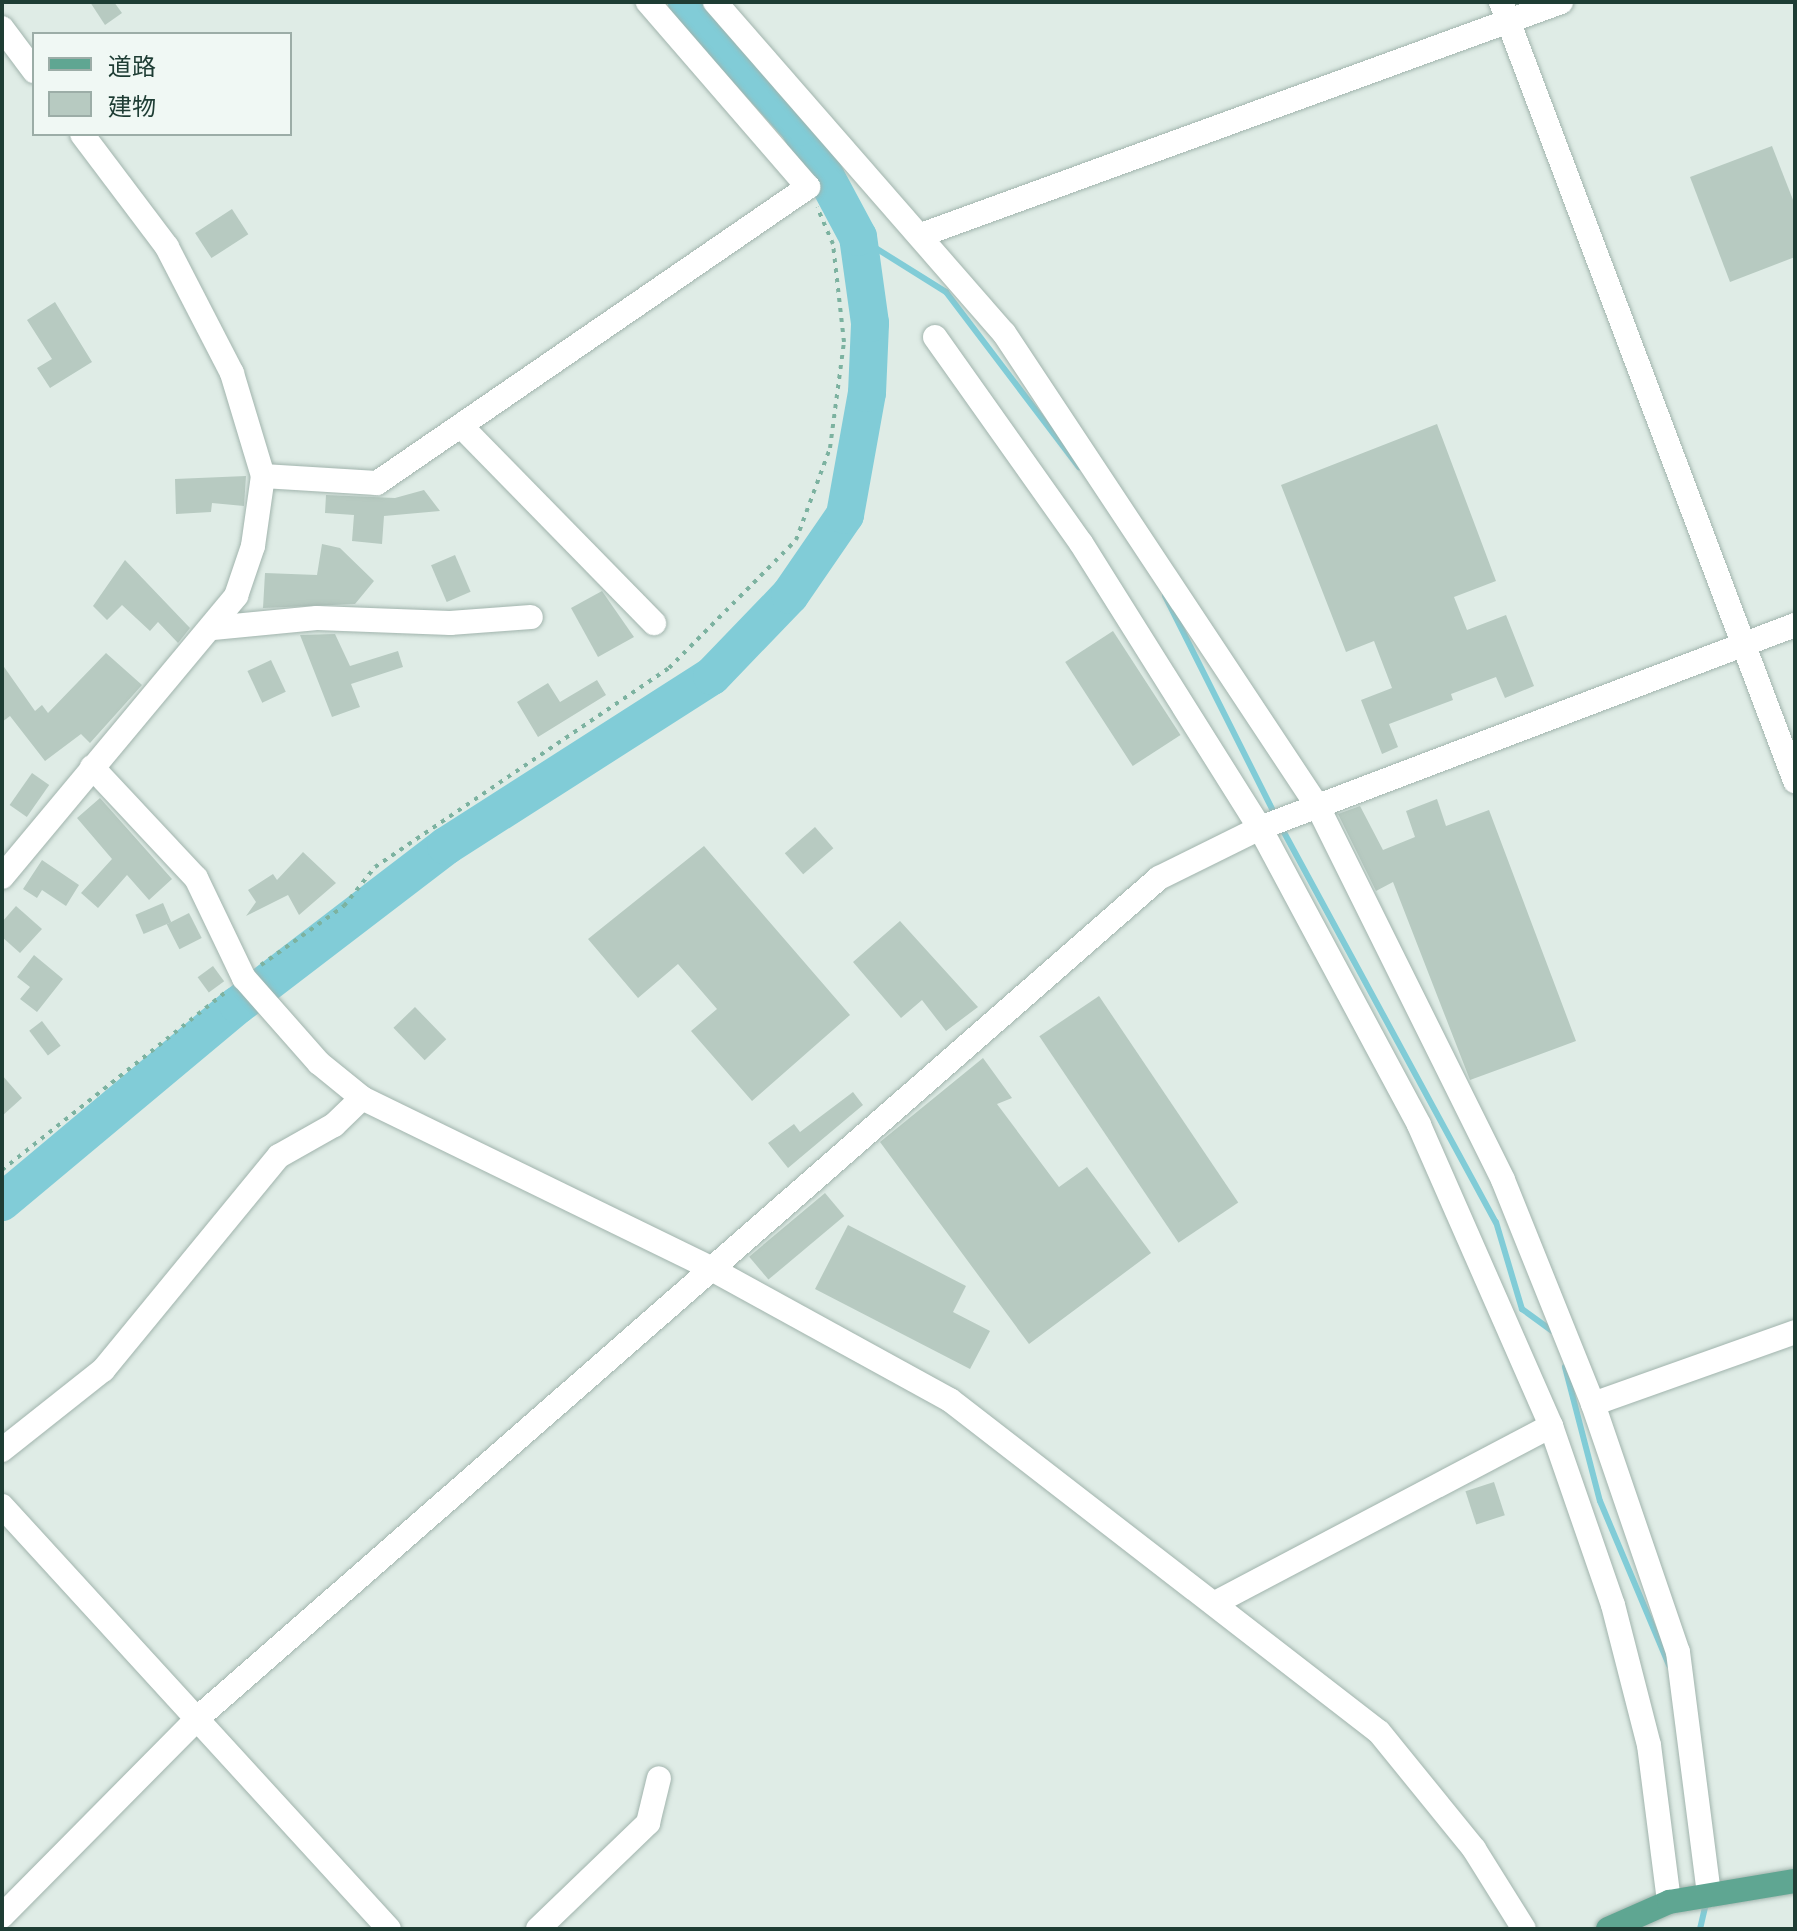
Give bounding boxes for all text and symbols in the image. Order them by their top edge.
legend [32,32,292,136]
text: 道路 [108,53,156,81]
text: 建物 [108,93,156,121]

